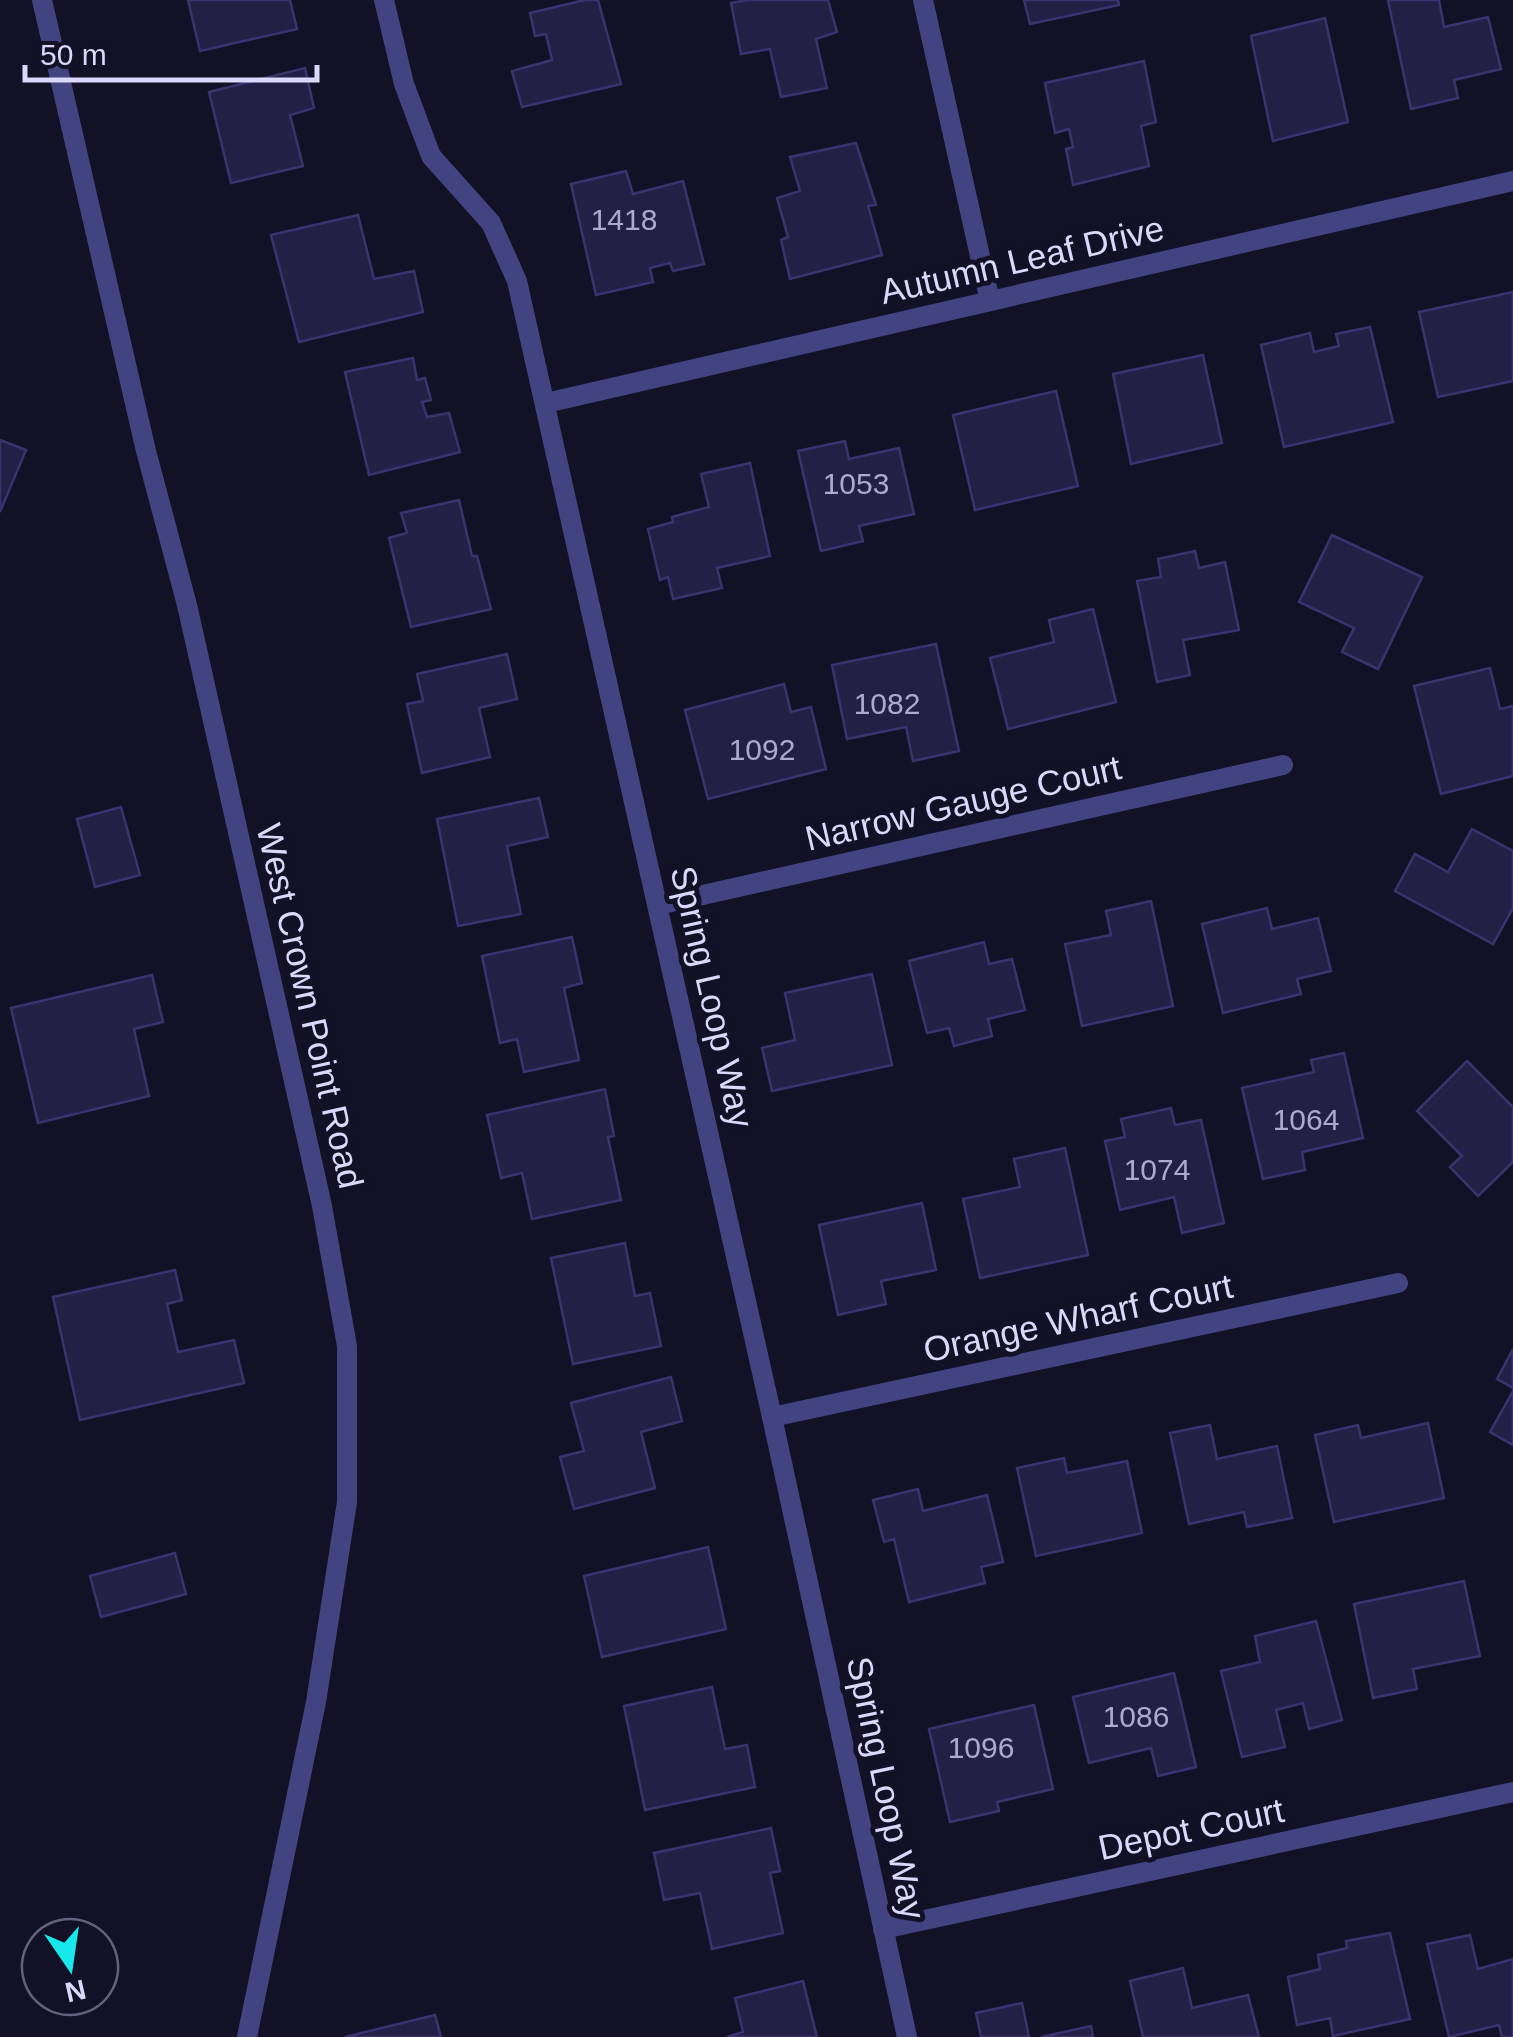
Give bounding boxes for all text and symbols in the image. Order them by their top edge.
scale bar [25,20,318,82]
text: 50 m [40,38,107,71]
house number: 1418 [591,203,657,236]
street label: Autumn Leaf Drive [876,208,1167,311]
house number: 1053 [823,467,889,500]
house number: 1082 [854,687,920,720]
house number: 1092 [729,733,795,766]
street label: Narrow Gauge Court [801,747,1125,858]
street label: West Crown Point Road [250,820,371,1192]
street label: Spring Loop Way [663,862,762,1132]
house number: 1064 [1273,1103,1339,1136]
house number: 1074 [1124,1153,1190,1186]
street label: Orange Wharf Court [920,1266,1236,1369]
street label: Spring Loop Way [840,1653,933,1923]
house number: 1086 [1103,1700,1169,1733]
house number: 1096 [948,1731,1014,1764]
street label: Depot Court [1095,1790,1288,1867]
north arrow [20,1917,120,2017]
text: N [62,1973,89,2008]

